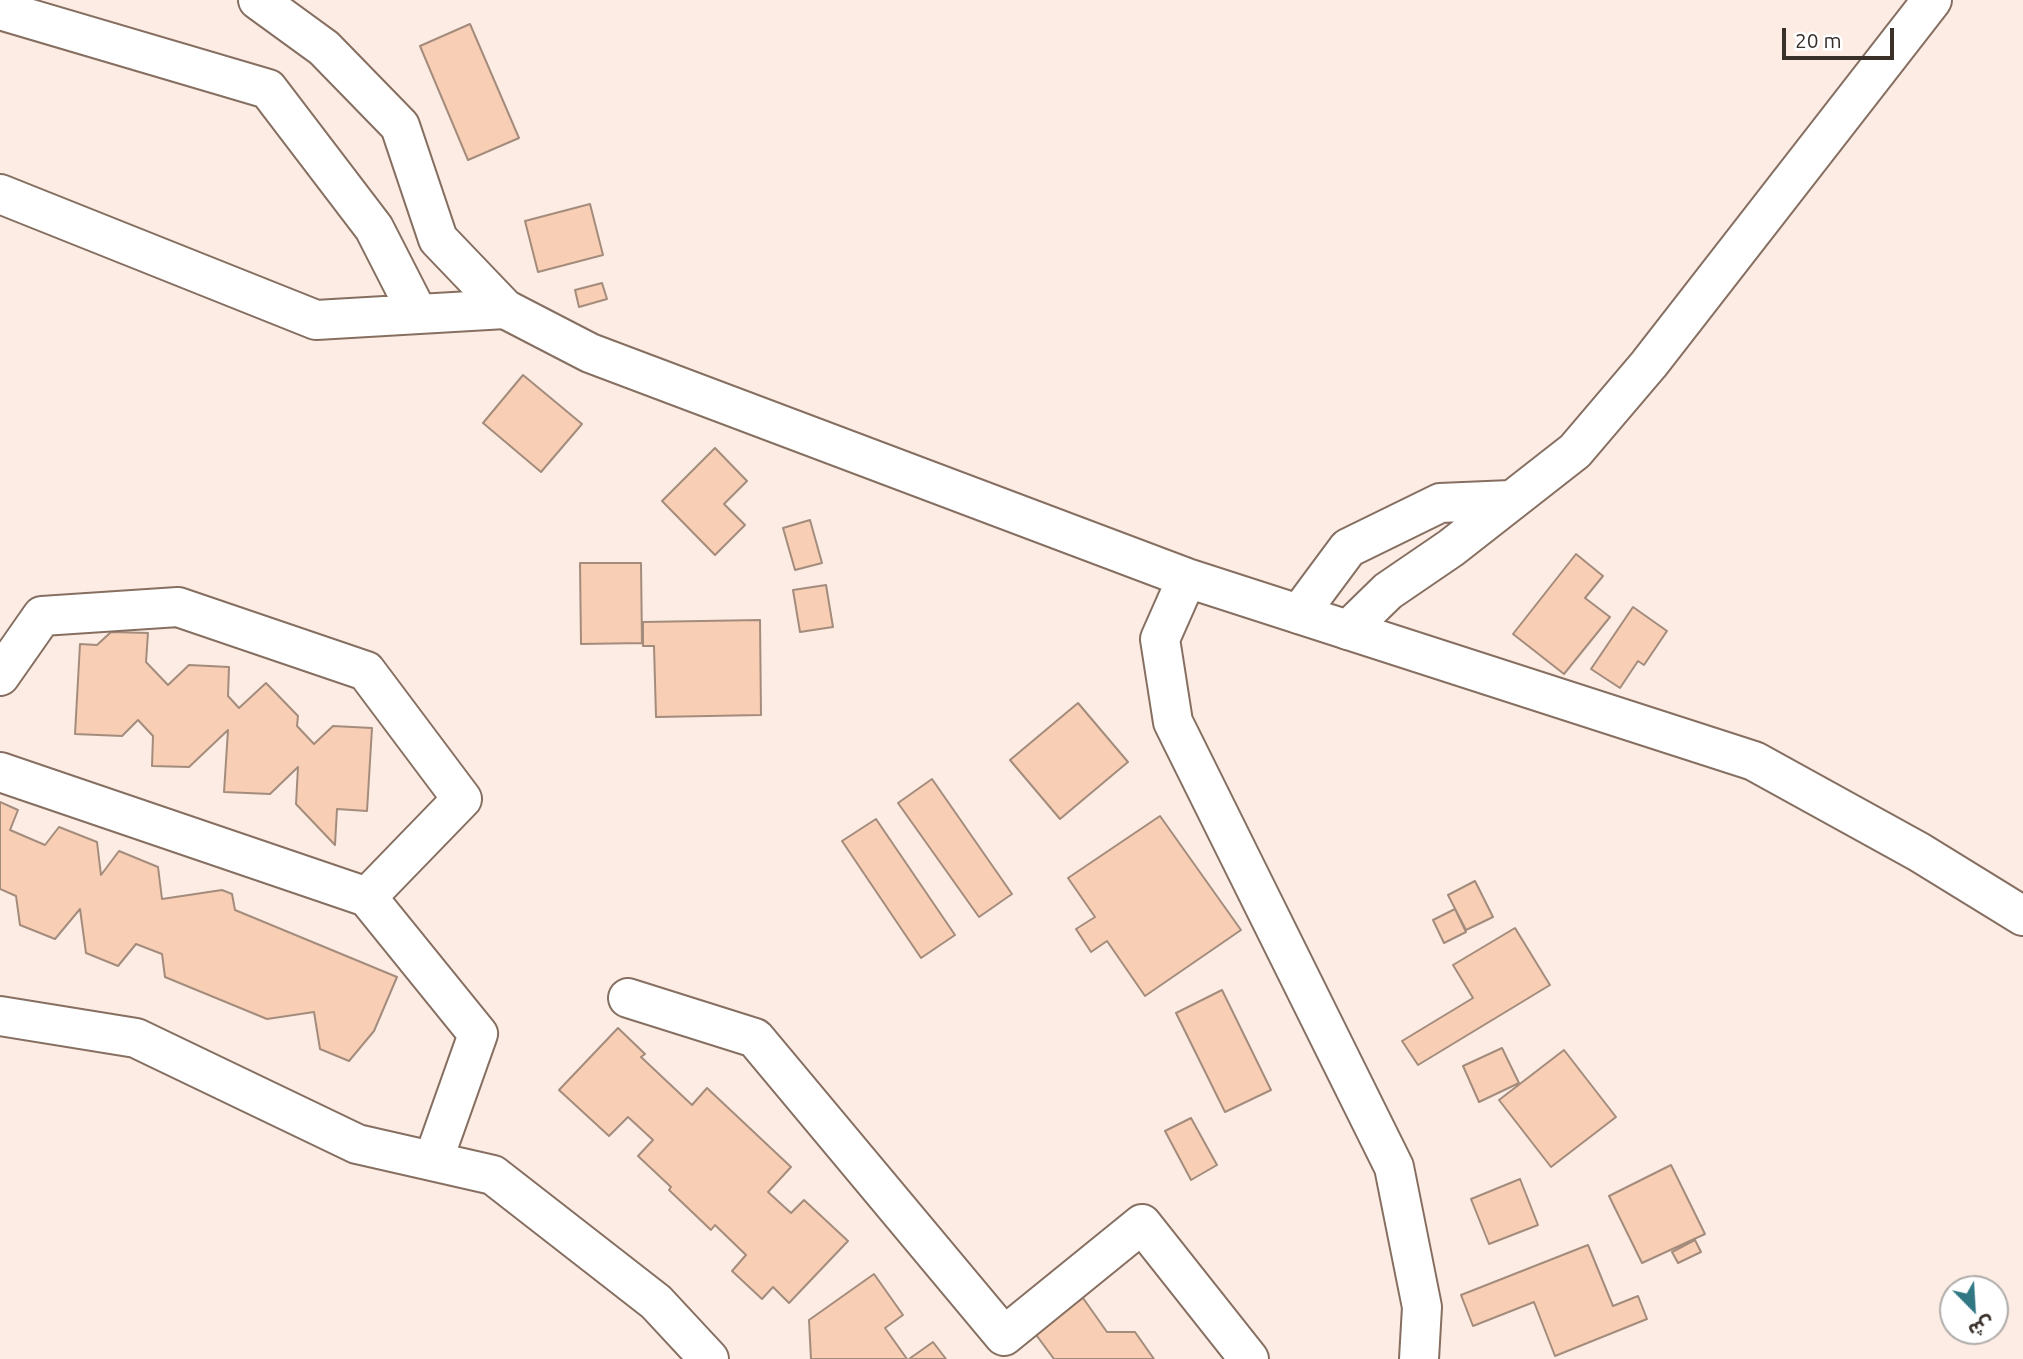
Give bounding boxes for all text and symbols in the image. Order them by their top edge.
scale bar [1785,14,1897,58]
text: 20 m [1795,28,1842,52]
north arrow [1939,1275,2009,1345]
text: ش [1965,1312,1998,1343]

